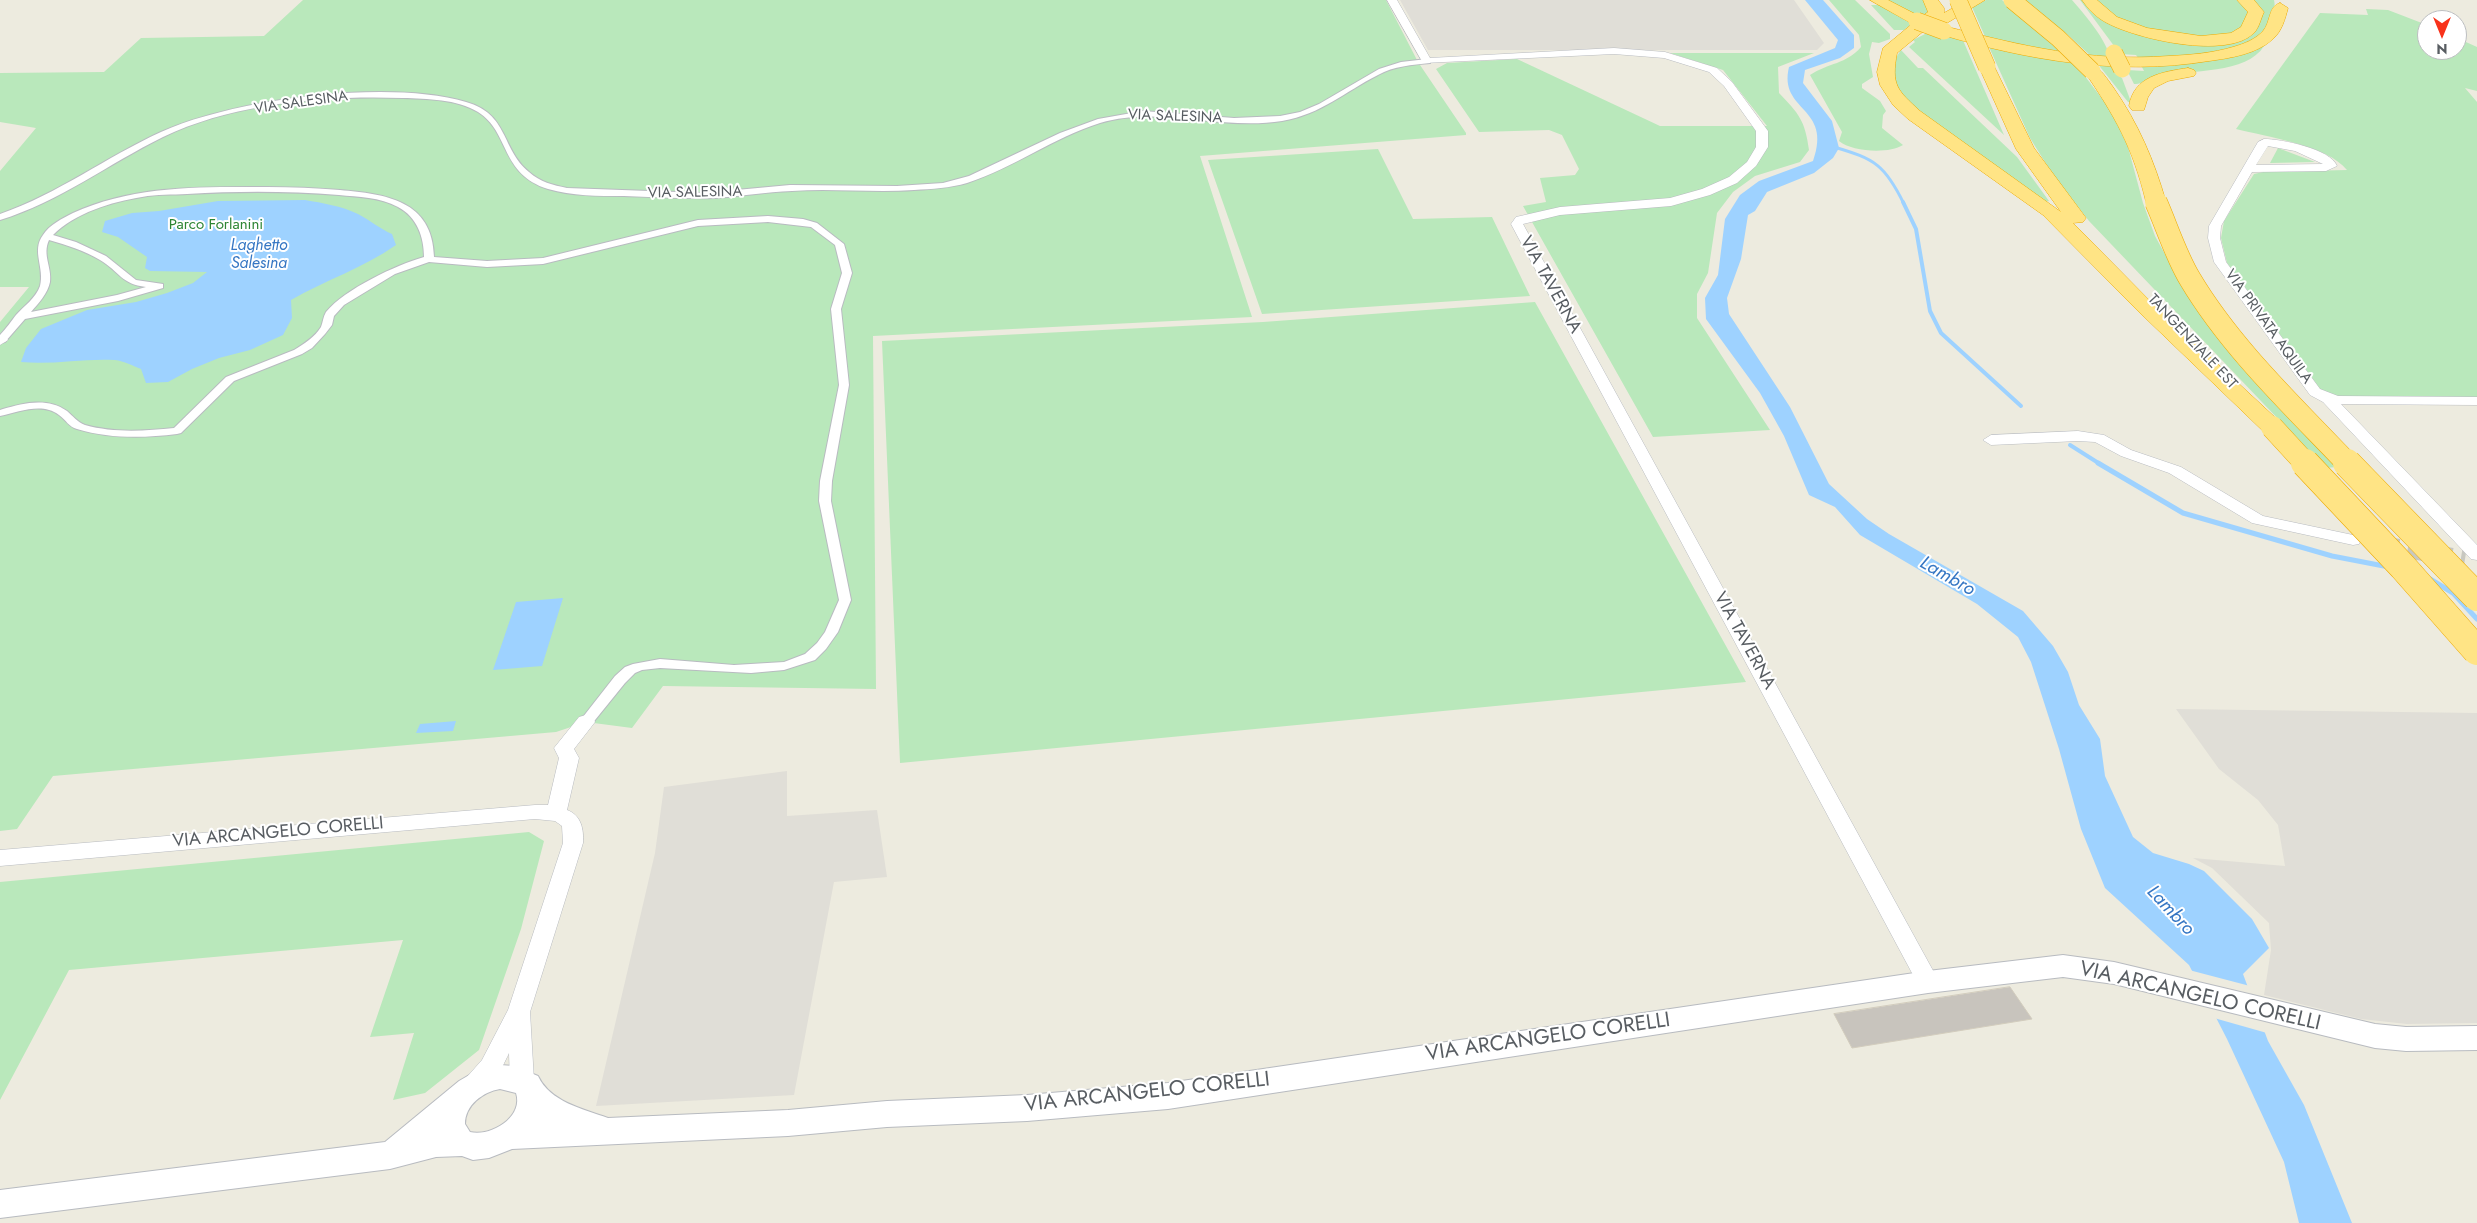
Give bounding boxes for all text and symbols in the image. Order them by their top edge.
north arrow [2417,10,2467,60]
text: N [2436,39,2448,59]
street label: VIA SALESINA [253,88,349,118]
street label: VIA SALESINA [1127,106,1223,128]
street label: VIA SALESINA [648,183,742,203]
park label: Parco Forlanini [169,216,263,234]
street label: VIA TAVERNA [1514,233,1586,337]
water label: Laghetto Salesina [231,236,287,274]
street label: VIA PRIVATA AQUILA [2220,266,2316,388]
street label: TANGENZIALE EST [2143,291,2241,393]
water label: Lambro [1915,552,1979,602]
street label: VIA TAVERNA [1708,589,1780,693]
street label: VIA ARCANGELO CORELLI [172,813,384,853]
water label: Lambro [2141,881,2199,941]
street label: VIA ARCANGELO CORELLI [2077,957,2323,1037]
street label: VIA ARCANGELO CORELLI [1424,1008,1672,1068]
street label: VIA ARCANGELO CORELLI [1023,1068,1271,1118]

